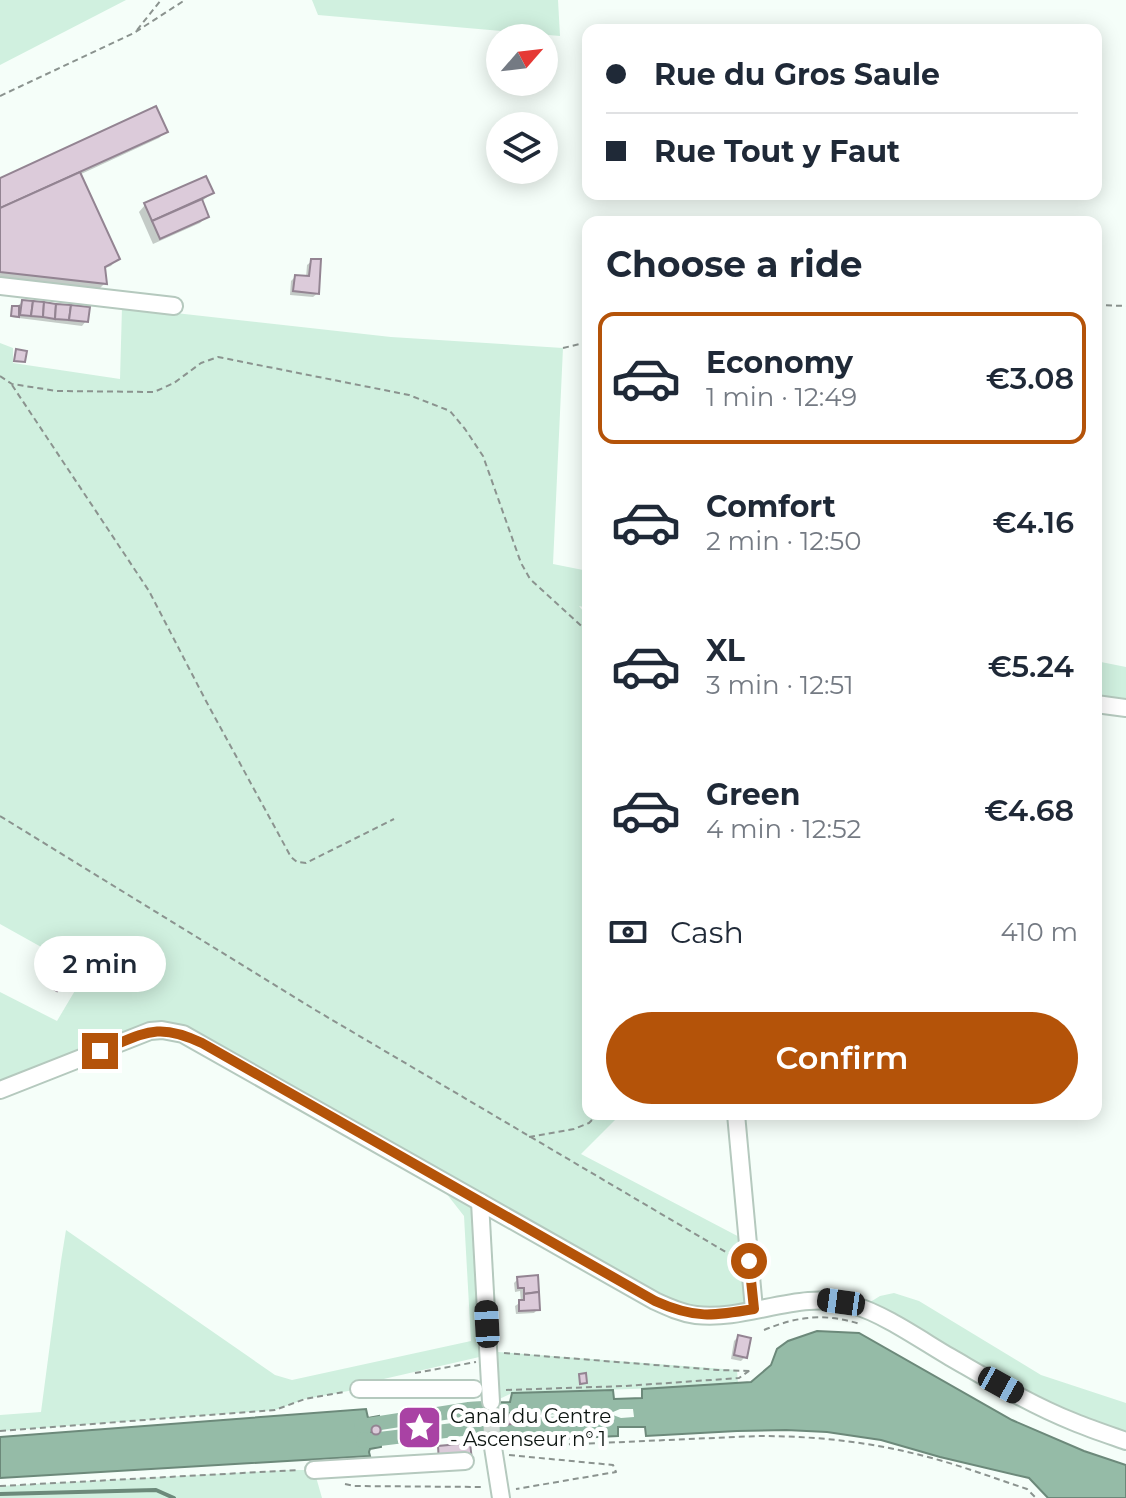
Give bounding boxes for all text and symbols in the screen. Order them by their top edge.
north arrow [486,24,558,96]
map controls [486,24,558,184]
text: Rue du Gros Saule [654,56,940,93]
button: layers [486,112,558,184]
text: Rue Tout y Faut [654,133,900,170]
text: Choose a ride [606,242,863,286]
icon: car [610,342,682,414]
text: Economy [706,344,853,381]
text: €3.08 [986,360,1074,397]
text: 1 min · 12:49 [706,381,857,413]
icon: car [610,486,682,558]
text: Comfort [706,488,836,525]
text: €4.16 [992,504,1074,541]
text: 2 min · 12:50 [706,525,862,557]
icon: car [610,630,682,702]
text: XL [706,632,745,669]
text: €5.24 [988,648,1074,685]
text: 3 min · 12:51 [706,669,854,701]
icon: car [610,774,682,846]
text: Green [706,776,800,813]
text: €4.68 [984,792,1074,829]
text: 4 min · 12:52 [706,813,861,845]
icon: cash [606,910,650,954]
text: Cash [670,914,744,951]
text: 410 m [1000,916,1078,948]
callout: 2 min [34,935,166,991]
text: 2 min [62,948,138,980]
button: Confirm [606,1012,1078,1104]
route end [82,1033,118,1069]
route start [731,1243,767,1279]
car [816,1287,866,1317]
car [474,1299,500,1349]
car [974,1363,1028,1407]
place icon: Canal du Centre - Ascenseur n° 1 [395,1403,443,1451]
place label: Canal du Centre - Ascenseur n° 1 [450,1404,611,1451]

